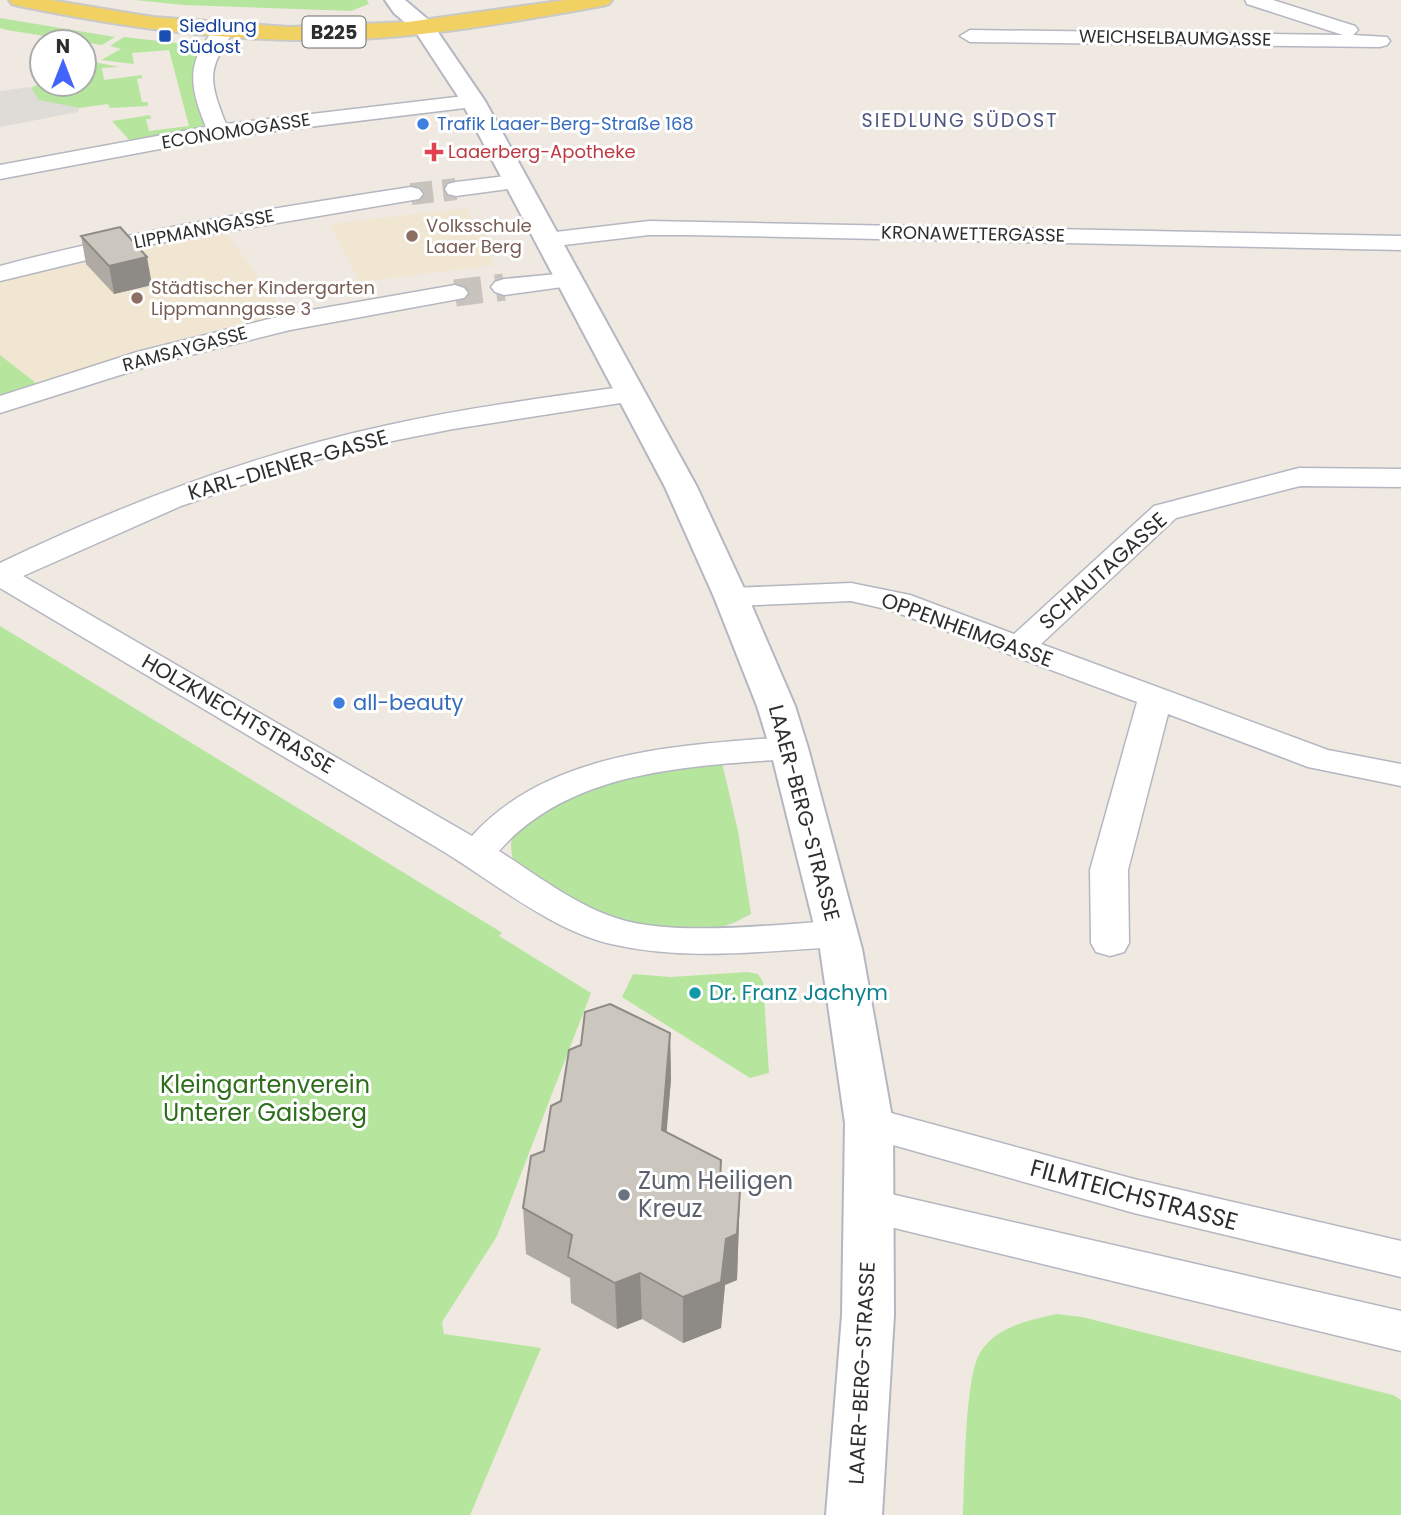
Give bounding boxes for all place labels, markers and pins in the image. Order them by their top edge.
place label: Siedlung Südost [179,13,257,59]
marker: Siedlung Südost [157,28,173,44]
place label: Trafik Laaer-Berg-Straße 168 [437,111,694,136]
marker: Trafik Laaer-Berg-Straße 168 [415,116,431,132]
place label: Laaerberg-Apotheke [448,139,636,164]
marker: Laaerberg-Apotheke [426,144,442,160]
place label: Volksschule Laaer Berg [426,213,532,259]
marker: Volksschule Laaer Berg [404,228,420,244]
place label: Städtischer Kindergarten Lippmanngasse 3 [151,275,375,321]
marker: Städtischer Kindergarten Lippmanngasse 3 [129,290,145,306]
place label: all-beauty [353,688,464,717]
marker: all-beauty [331,695,347,711]
place label: Dr. Franz Jachym [709,978,888,1007]
marker: Dr. Franz Jachym [687,985,703,1001]
place label: Zum Heiligen Kreuz [638,1164,793,1225]
marker: Zum Heiligen Kreuz [616,1187,632,1203]

